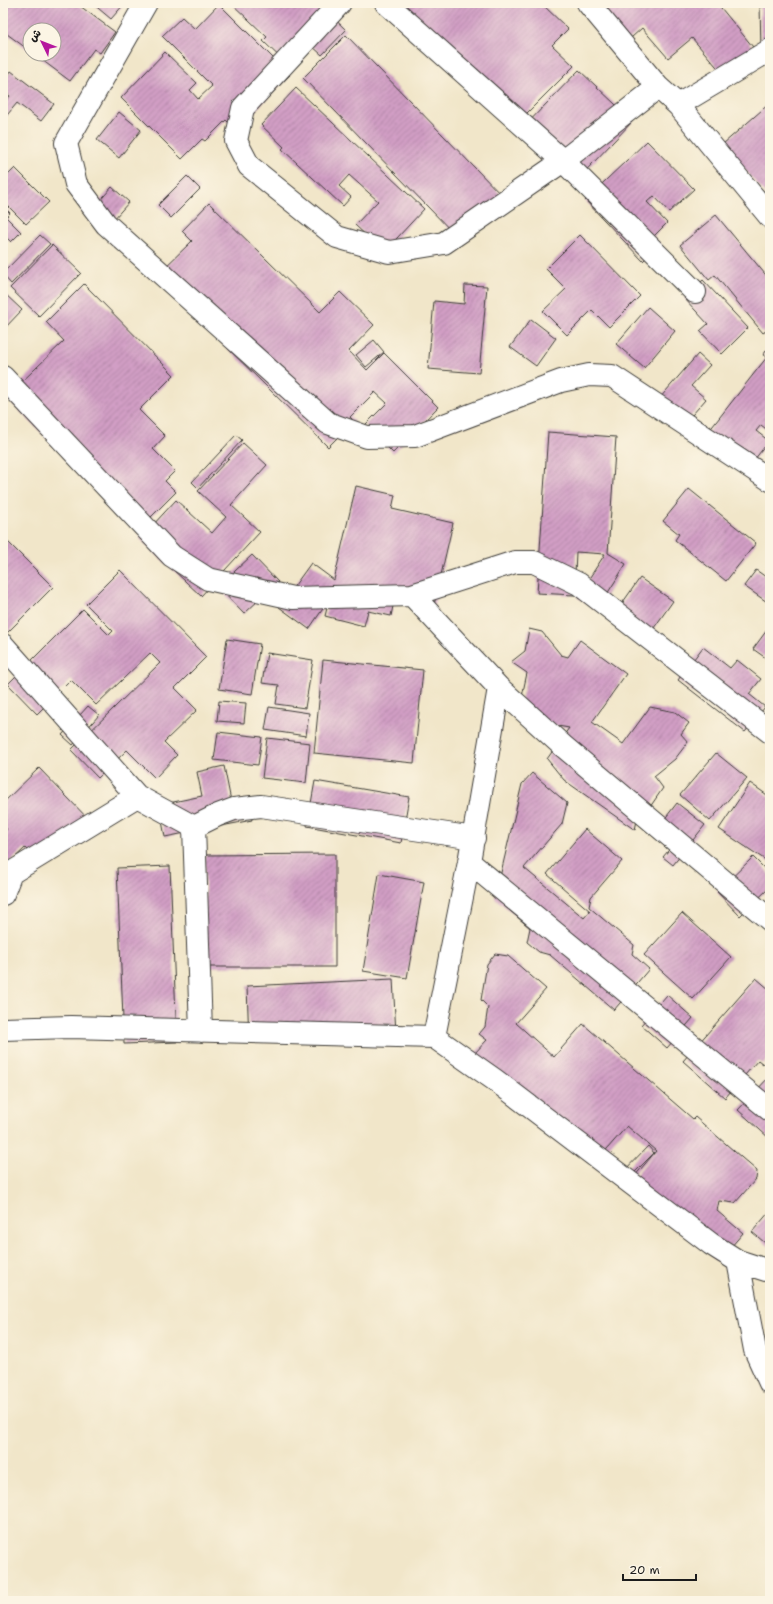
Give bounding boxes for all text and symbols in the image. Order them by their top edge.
north arrow [22,22,62,62]
text: ش [25,26,45,45]
scale bar [623,1556,696,1582]
text: 20 m [629,1562,660,1578]

